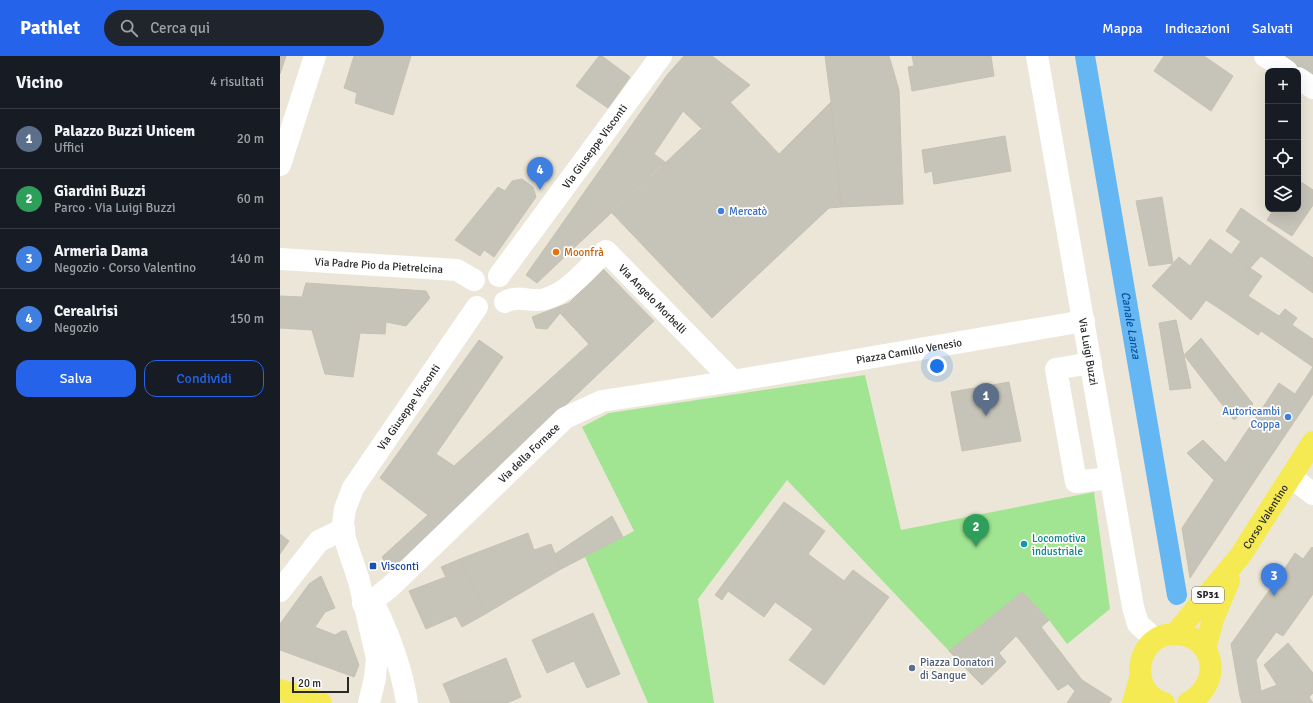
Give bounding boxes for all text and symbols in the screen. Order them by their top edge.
search box [104,10,384,46]
text: Pathlet [20,16,80,40]
icon: search [118,17,140,39]
text: Cerca qui [150,19,210,37]
text: Mappa [1102,20,1143,37]
text: Indicazioni [1165,20,1230,37]
text: Salvati [1252,20,1293,37]
map controls [1265,68,1301,212]
button: + [1265,68,1301,104]
text: Vicino [16,72,63,93]
text: 4 risultati [210,74,264,90]
street label: Via Giuseppe Visconti [559,102,630,191]
button: − [1265,104,1301,140]
text: Palazzo Buzzi Unicem [54,122,195,140]
text: 1 [25,131,33,147]
text: 20 m [237,131,264,147]
text: Uffici [54,140,84,156]
button: locate [1265,140,1301,176]
pin: 4 [527,157,553,190]
button: layers [1265,176,1301,212]
text: Giardini Buzzi [54,182,146,200]
text: 2 [25,191,33,207]
text: 60 m [237,191,264,207]
text: Parco · Via Luigi Buzzi [54,200,176,216]
place label: Mercatò [729,205,768,218]
marker: Mercatò [716,206,726,216]
text: Armeria Dama [54,242,148,260]
place label: Moonfrà [564,246,604,259]
marker: Moonfrà [551,247,561,257]
text: 3 [25,251,33,267]
text: 140 m [230,251,264,267]
street label: Via Padre Pio da Pietrelcina [314,255,444,276]
text: Negozio · Corso Valentino [54,260,196,276]
street label: Via Angelo Morbelli [616,261,689,336]
water label: Canale Lanza [1118,290,1144,361]
text: Cerealrisi [54,302,118,320]
text: 4 [25,311,33,327]
text: 150 m [230,311,264,327]
street label: Via Luigi Buzzi [1076,317,1101,386]
text: Negozio [54,320,99,336]
street label: Piazza Camillo Venesio [855,335,963,366]
your location [927,356,947,376]
button: Salva [16,360,136,397]
button: Condividi [144,360,264,397]
street label: Via Giuseppe Visconti [374,362,442,453]
pin: 1 [973,383,999,416]
place label: Autoricambi Coppa [1222,405,1280,431]
marker: Autoricambi Coppa [1283,412,1293,422]
street label: Via della Fornace [495,420,562,486]
street label: Corso Valentino [1240,482,1291,551]
pin: 2 [963,514,989,547]
place label: Locomotiva industriale [1032,532,1086,558]
marker: Locomotiva industriale [1019,539,1029,549]
place label: Visconti [381,560,419,573]
marker: Visconti [368,561,378,571]
pin: 3 [1261,563,1287,596]
road number: SP31 [1192,587,1224,603]
place label: Piazza Donatori di Sangue [920,656,994,682]
marker: Piazza Donatori di Sangue [907,663,917,673]
scale bar [292,675,349,694]
text: 20 m [298,677,321,690]

